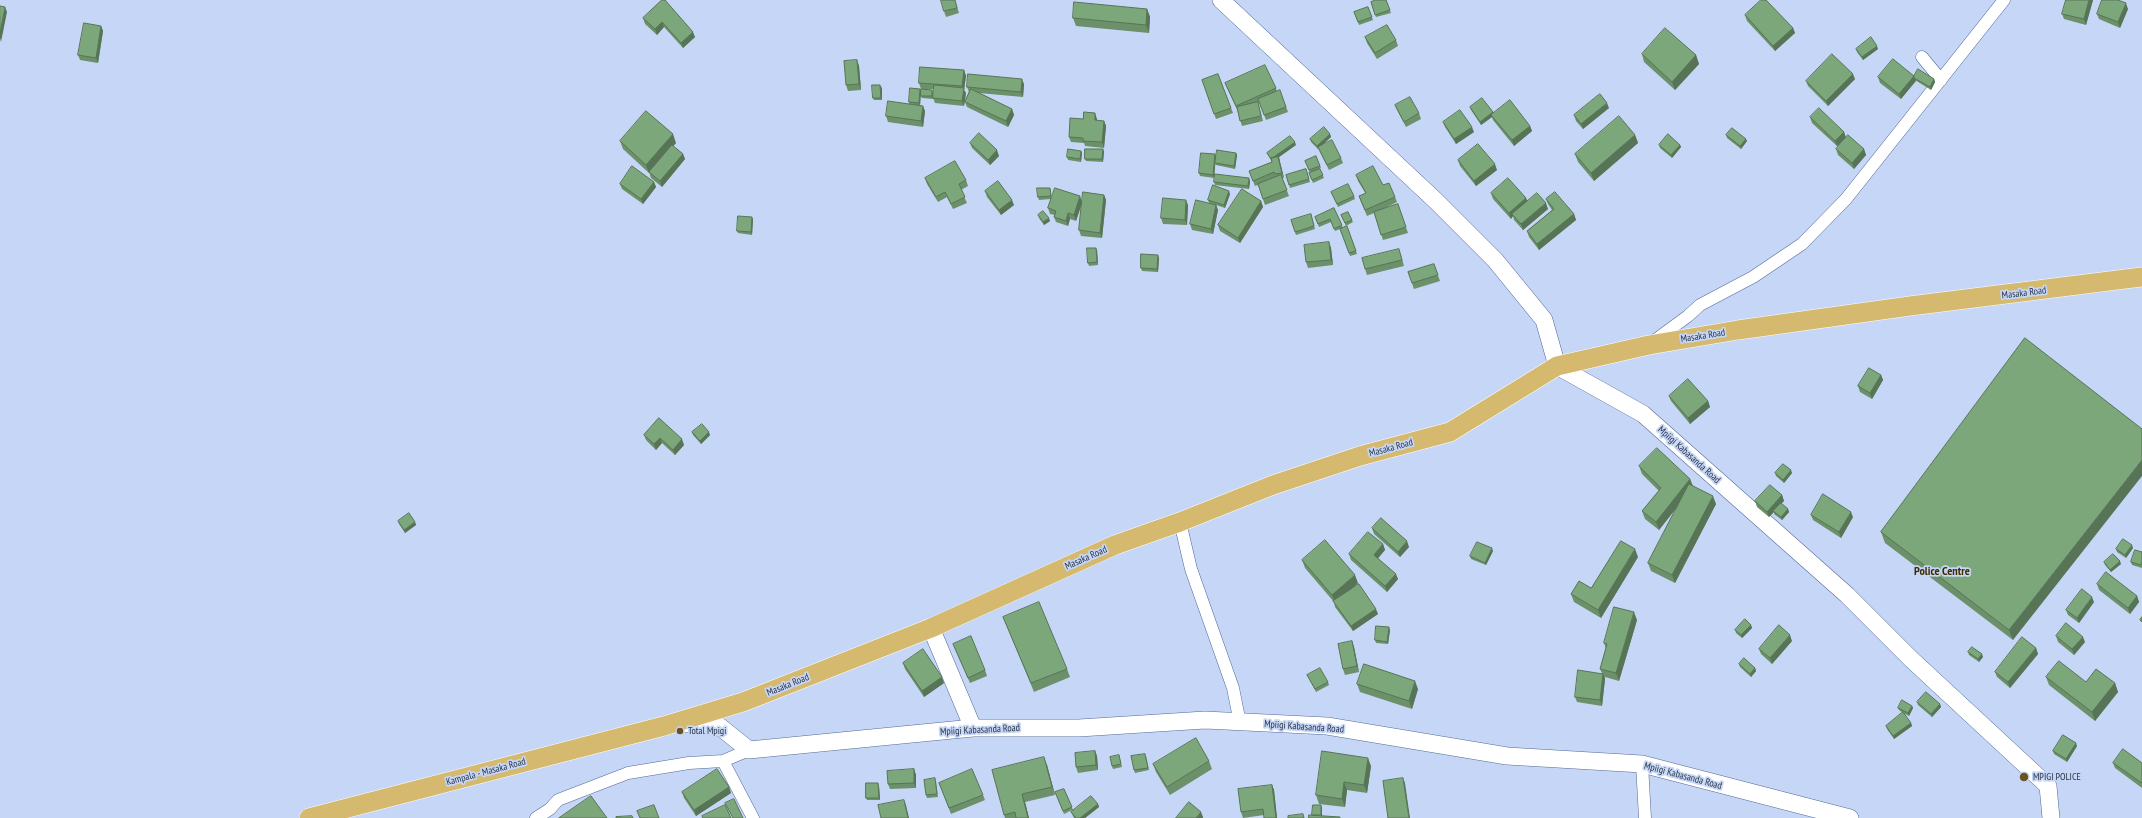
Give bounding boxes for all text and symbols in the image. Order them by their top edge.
street label: Masaka Road [2001,284,2047,302]
street label: Masaka Road [1680,327,1726,345]
street label: Mpiigi Kabasanda Road [1655,424,1723,486]
street label: Masaka Road [1368,436,1414,460]
street label: Masaka Road [1063,543,1109,573]
district label: Police Centre [1914,565,1970,579]
street label: Masaka Road [765,671,811,699]
street label: Mpiigi Kabasanda Road [1264,718,1344,736]
street label: Mpiigi Kabasanda Road [940,722,1020,738]
place label: Total Mpigi [688,725,726,737]
marker: Total Mpigi [675,726,685,736]
street label: Kampala - Masaka Road [445,756,527,788]
street label: Mpiigi Kabasanda Road [1643,760,1723,792]
marker: MPIGI POLICE [2018,771,2030,783]
place label: MPIGI POLICE [2033,771,2081,783]

